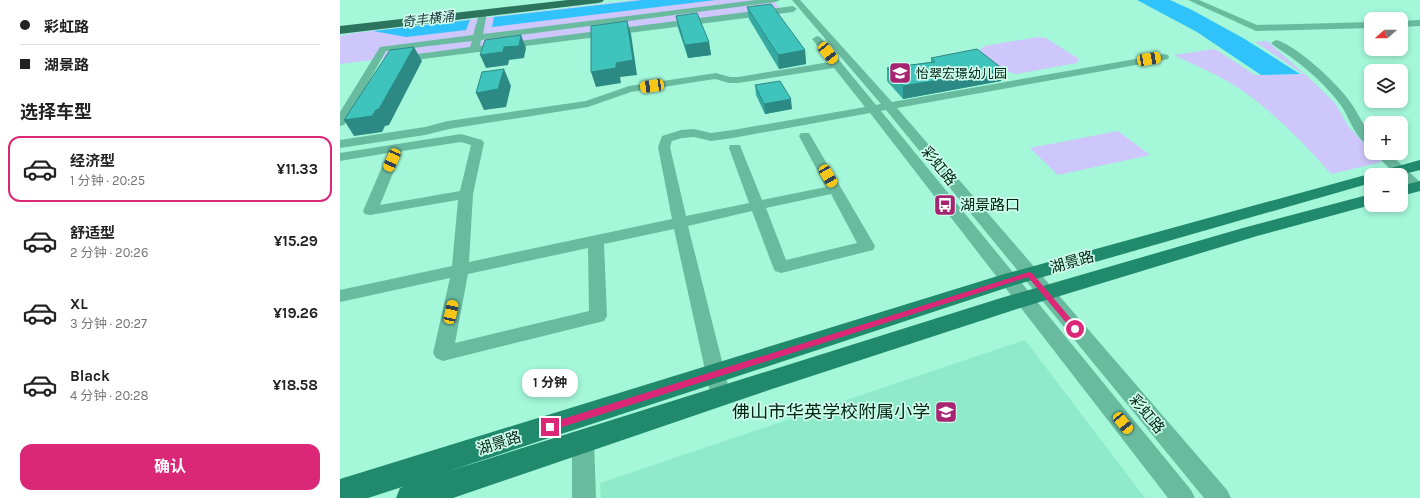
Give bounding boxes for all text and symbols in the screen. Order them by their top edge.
water label: 奇丰横涌 [401,8,457,30]
north arrow [1364,12,1408,56]
map controls [1364,12,1408,212]
text: 彩虹路 [44,18,89,36]
car [816,40,840,66]
car [1136,51,1162,67]
text: 湖景路 [44,56,89,74]
school or university icon: 怡翠宏璟幼儿园 [887,60,913,86]
button: layers [1364,64,1408,108]
place label: 怡翠宏璟幼儿园 [916,66,1007,81]
car [639,78,665,94]
text: 选择车型 [20,101,92,123]
button: + [1364,116,1408,160]
street label: 彩虹路 [918,143,960,189]
car [382,147,402,173]
icon: car [22,151,58,187]
text: 经济型 [70,152,115,170]
text: ¥11.33 [277,160,318,178]
car [817,163,839,189]
button: − [1364,168,1408,212]
text: 1 分钟 · 20:25 [70,173,145,188]
bus stop icon: 湖景路口 [932,192,958,218]
place label: 湖景路口 [960,196,1020,214]
icon: car [22,223,58,259]
text: 舒适型 [70,224,115,242]
text: ¥15.29 [274,232,318,250]
text: 2 分钟 · 20:26 [70,245,148,260]
street label: 湖景路 [1048,247,1096,277]
icon: car [22,295,58,331]
text: XL [70,295,88,313]
car [443,299,459,325]
text: ¥19.26 [273,304,318,322]
text: 3 分钟 · 20:27 [70,316,147,331]
route start [1066,320,1084,338]
icon: car [22,367,58,403]
text: Black [70,367,110,385]
callout: 1 分钟 [522,369,578,397]
text: 1 分钟 [533,375,567,390]
text: ¥18.58 [273,376,318,394]
text: 4 分钟 · 20:28 [70,388,149,403]
street label: 彩虹路 [1126,391,1168,437]
school or university icon: 佛山市华英学校附属小学 [933,399,959,425]
place label: 佛山市华英学校附属小学 [732,401,930,423]
car [1111,410,1135,436]
route end [541,418,559,436]
street label: 湖景路 [475,427,523,459]
button: 确认 [20,444,320,490]

